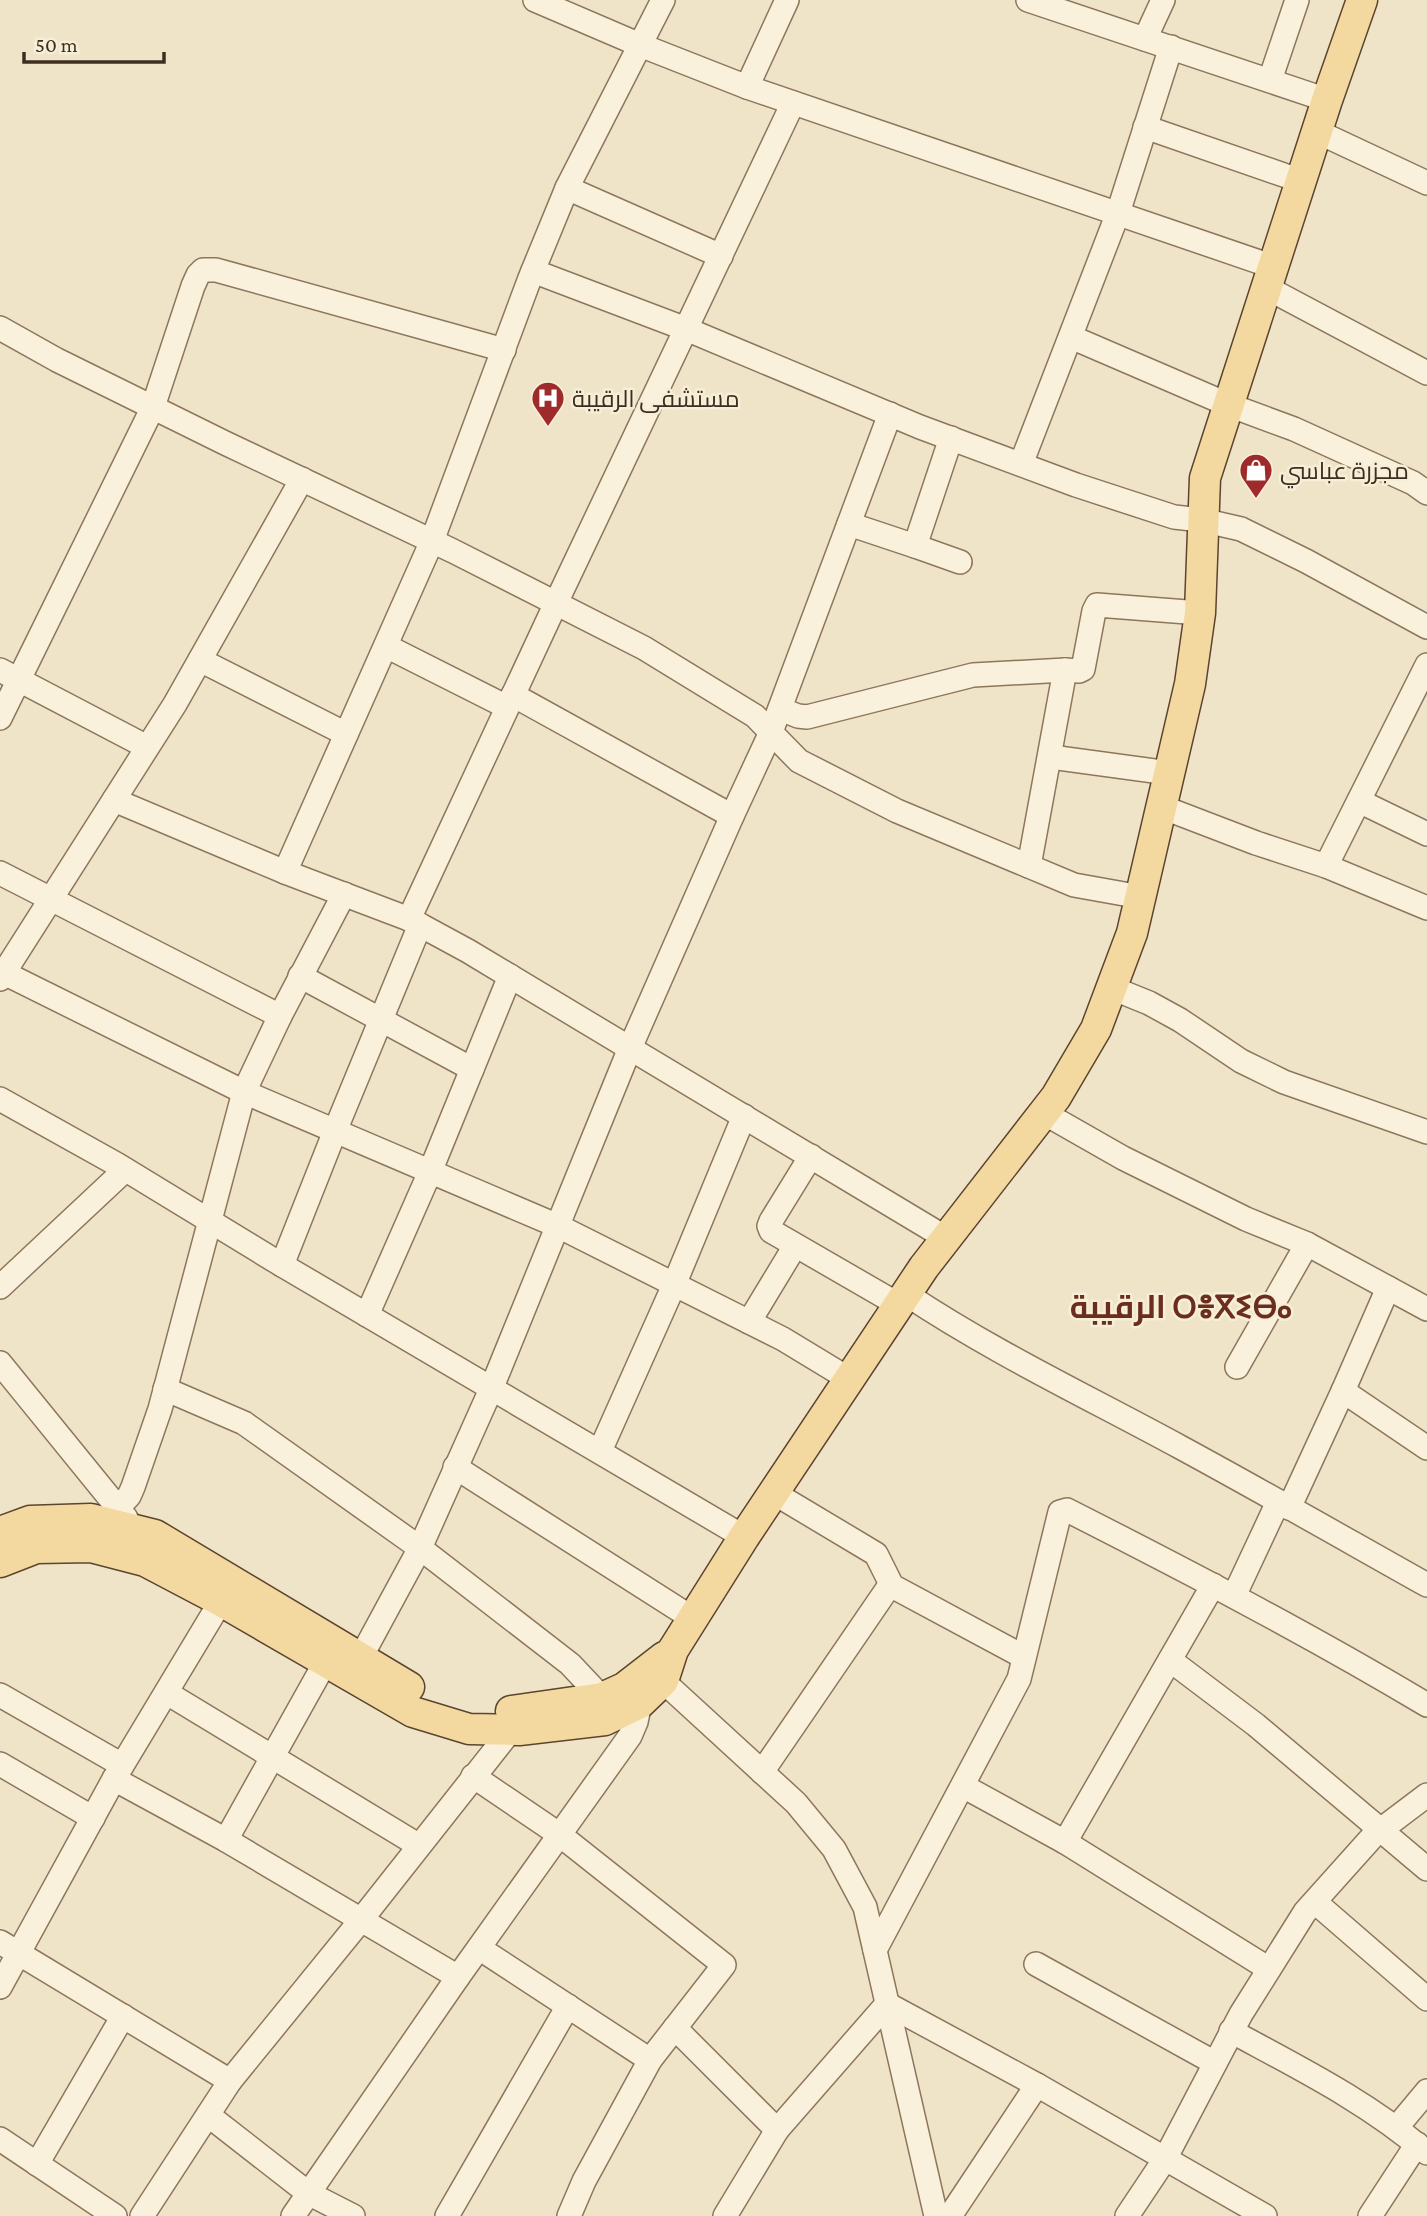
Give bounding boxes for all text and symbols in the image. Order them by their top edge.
scale bar [24,21,164,65]
text: 50 m [35,33,78,57]
hospital icon: مستشفى الرقيبة [529,379,567,428]
place label: مستشفى الرقيبة [572,385,740,413]
shop icon: مجزرة عباسي [1237,451,1275,500]
place label: مجزرة عباسي [1280,457,1409,489]
district label: الرقيبة ⵔⴻⴳⵉⴱⴰ [1070,1289,1292,1326]

